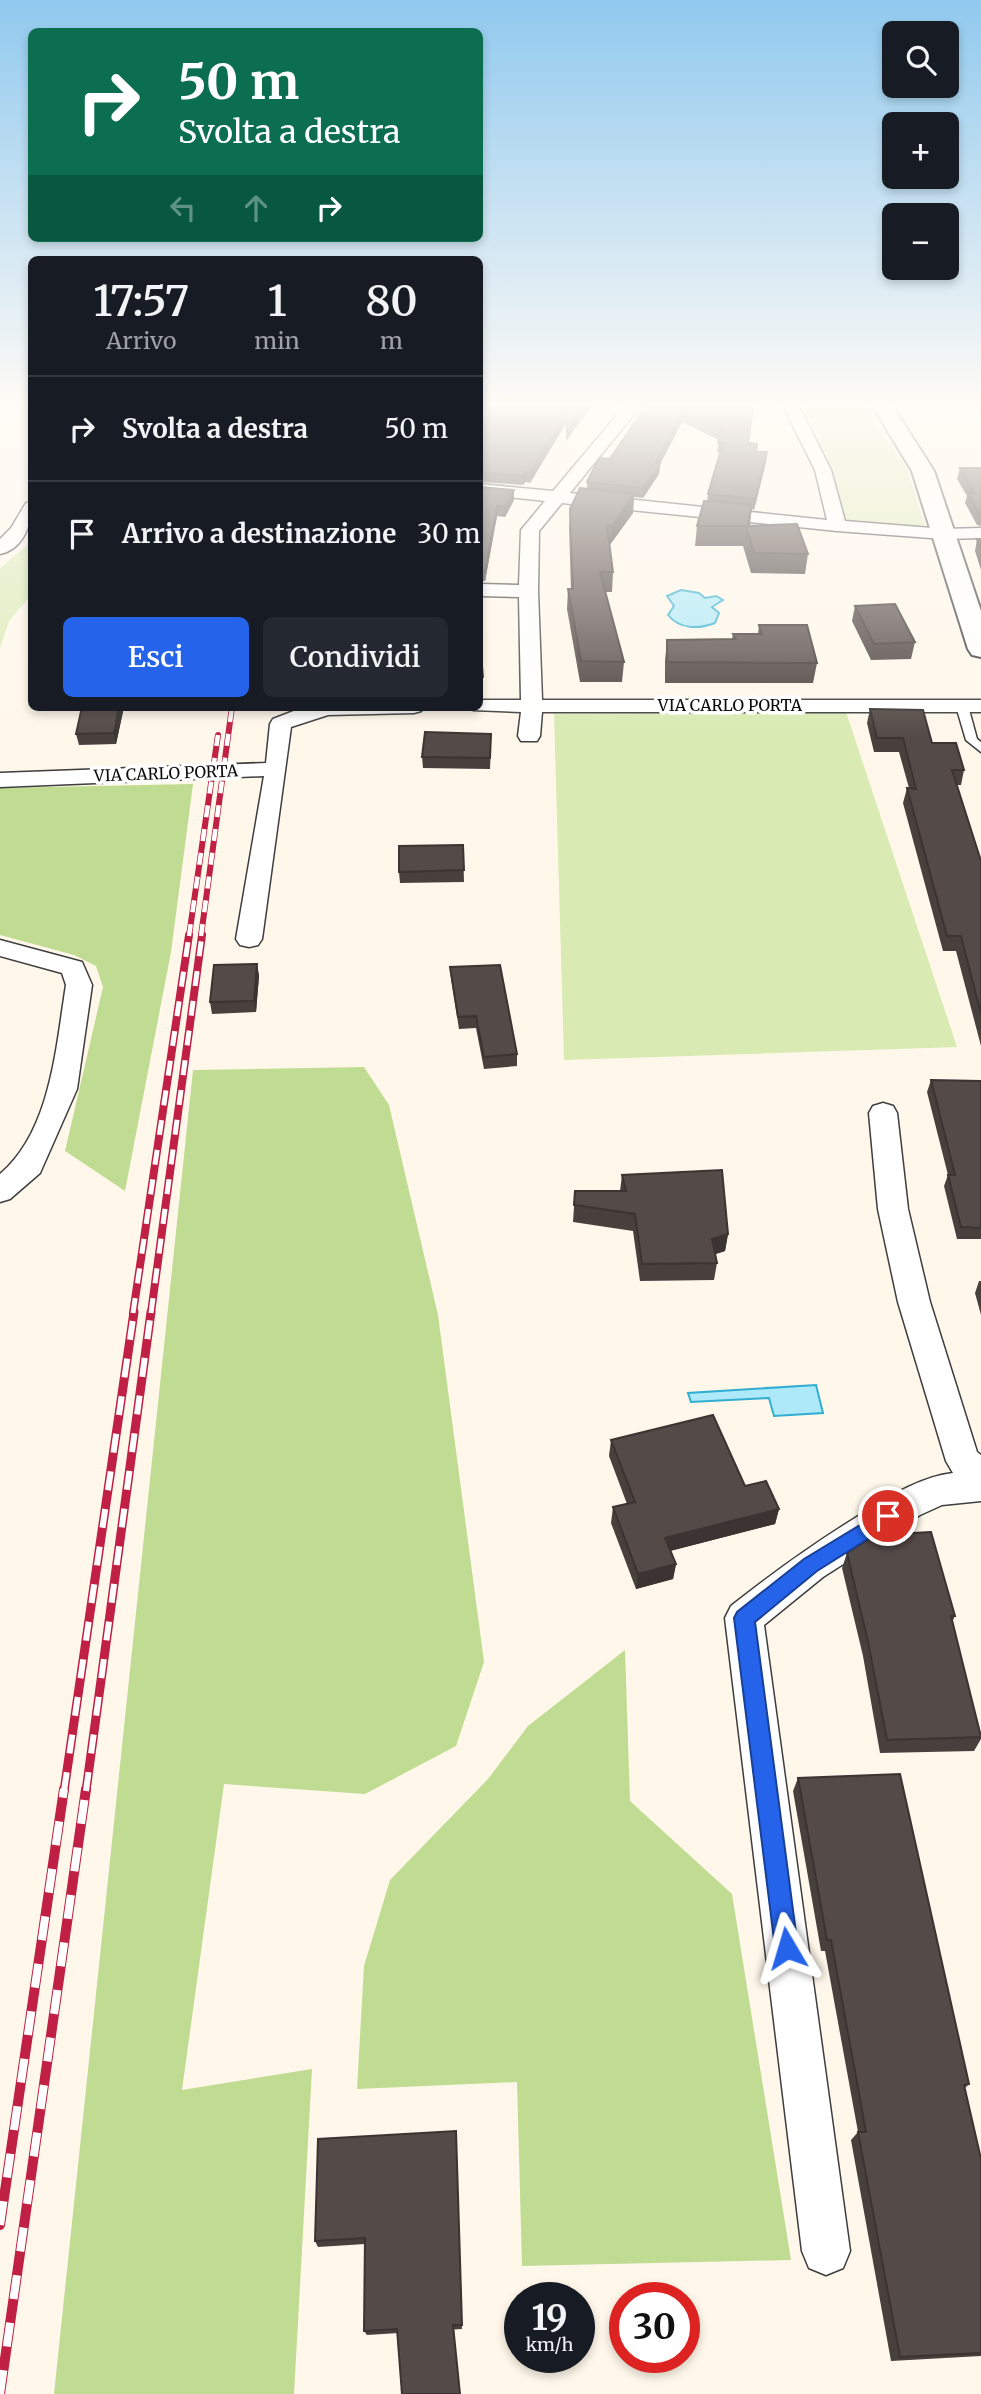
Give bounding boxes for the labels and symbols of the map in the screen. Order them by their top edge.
street label: VIA CARLO PORTA [657,695,803,715]
street label: VIA CARLO PORTA [93,760,239,786]
pin [858,1486,918,1546]
position arrow [750,1911,824,1985]
speed limit sign: 30 [609,2282,700,2373]

